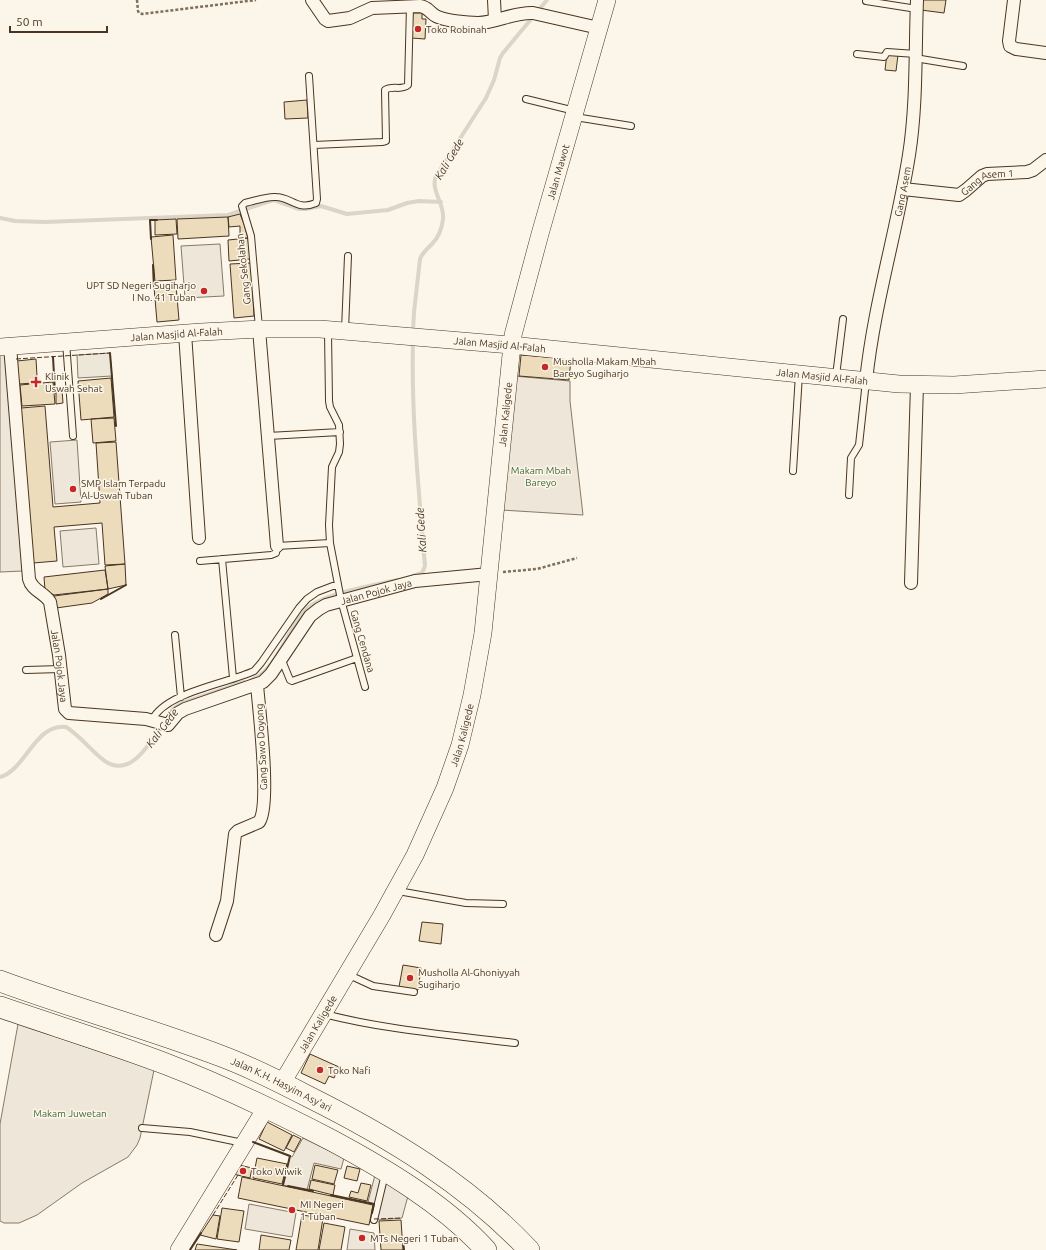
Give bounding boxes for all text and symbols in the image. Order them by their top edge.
scale bar [10,8,107,34]
text: 50 m [16,15,43,28]
marker: Toko Robinah [413,24,423,34]
place label: Toko Robinah [426,24,487,35]
water label: Kali Gede [432,136,466,181]
street label: Jalan Mawot [545,143,571,201]
street label: Gang Asem [892,166,913,218]
street label: Gang Asem 1 [959,168,1014,198]
street label: Gang Sekolahan [234,233,253,305]
place label: UPT SD Negeri Sugiharjo I No. 41 Tuban [86,280,196,303]
marker: UPT SD Negeri Sugiharjo I No. 41 Tuban [199,286,209,296]
street label: Jalan Masjid Al-Falah [130,326,223,343]
street label: Jalan Masjid Al-Falah [453,335,546,354]
place label: Musholla Makam Mbah Bareyo Sugiharjo [553,356,656,379]
marker: Musholla Makam Mbah Bareyo Sugiharjo [540,362,550,372]
street label: Jalan Masjid Al-Falah [775,367,869,387]
place label: Klinik Uswah Sehat [45,371,103,394]
marker: Klinik Uswah Sehat [30,376,42,388]
street label: Jalan Kaligede [497,382,514,447]
park label: Makam Mbah Bareyo [511,465,571,488]
place label: SMP Islam Terpadu Al-Uswah Tuban [81,478,166,501]
marker: SMP Islam Terpadu Al-Uswah Tuban [68,484,78,494]
water label: Kali Gede [413,507,429,553]
street label: Jalan Pojok Jaya [339,577,413,607]
street label: Gang Cendana [348,609,377,674]
street label: Jalan Pojok Jaya [49,629,69,703]
street label: Gang Sawo Doyong [254,703,269,791]
street label: Jalan Kaligede [448,703,476,768]
water label: Kali Gede [144,706,181,750]
place label: Musholla Al-Ghoniyyah Sugiharjo [418,967,520,990]
marker: Musholla Al-Ghoniyyah Sugiharjo [405,973,415,983]
street label: Jalan Kaligede [296,993,339,1055]
street label: Jalan K.H. Hasyim Asy'ari [229,1055,333,1114]
marker: Toko Nafi [315,1065,325,1075]
place label: Toko Nafi [328,1065,370,1076]
park label: Makam Juwetan [33,1108,107,1119]
marker: Toko Wiwik [238,1166,248,1176]
place label: Toko Wiwik [251,1166,302,1177]
place label: MI Negeri 1 Tuban [300,1199,344,1222]
marker: MI Negeri 1 Tuban [287,1205,297,1215]
marker: MTs Negeri 1 Tuban [357,1233,367,1243]
place label: MTs Negeri 1 Tuban [370,1233,459,1244]

